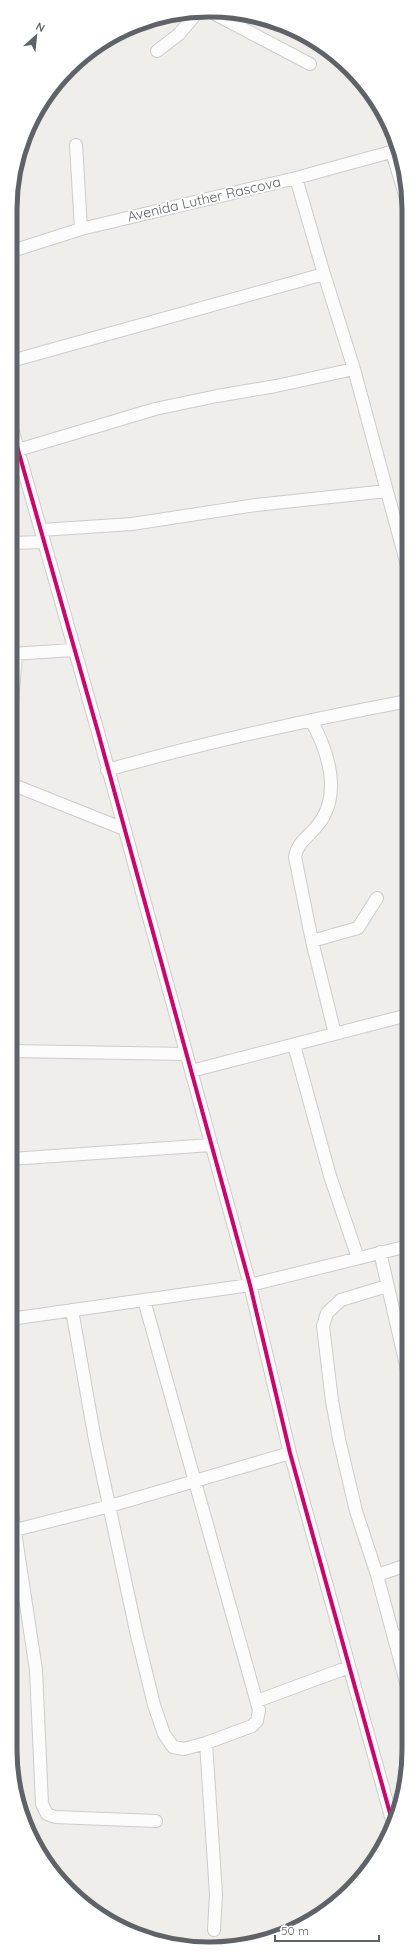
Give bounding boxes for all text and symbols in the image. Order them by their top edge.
north arrow [16,16,56,56]
text: N [34,19,47,35]
street label: Avenida Luther Rascova [125,173,283,225]
scale bar [275,1917,379,1943]
text: 50 m [281,1923,309,1938]

